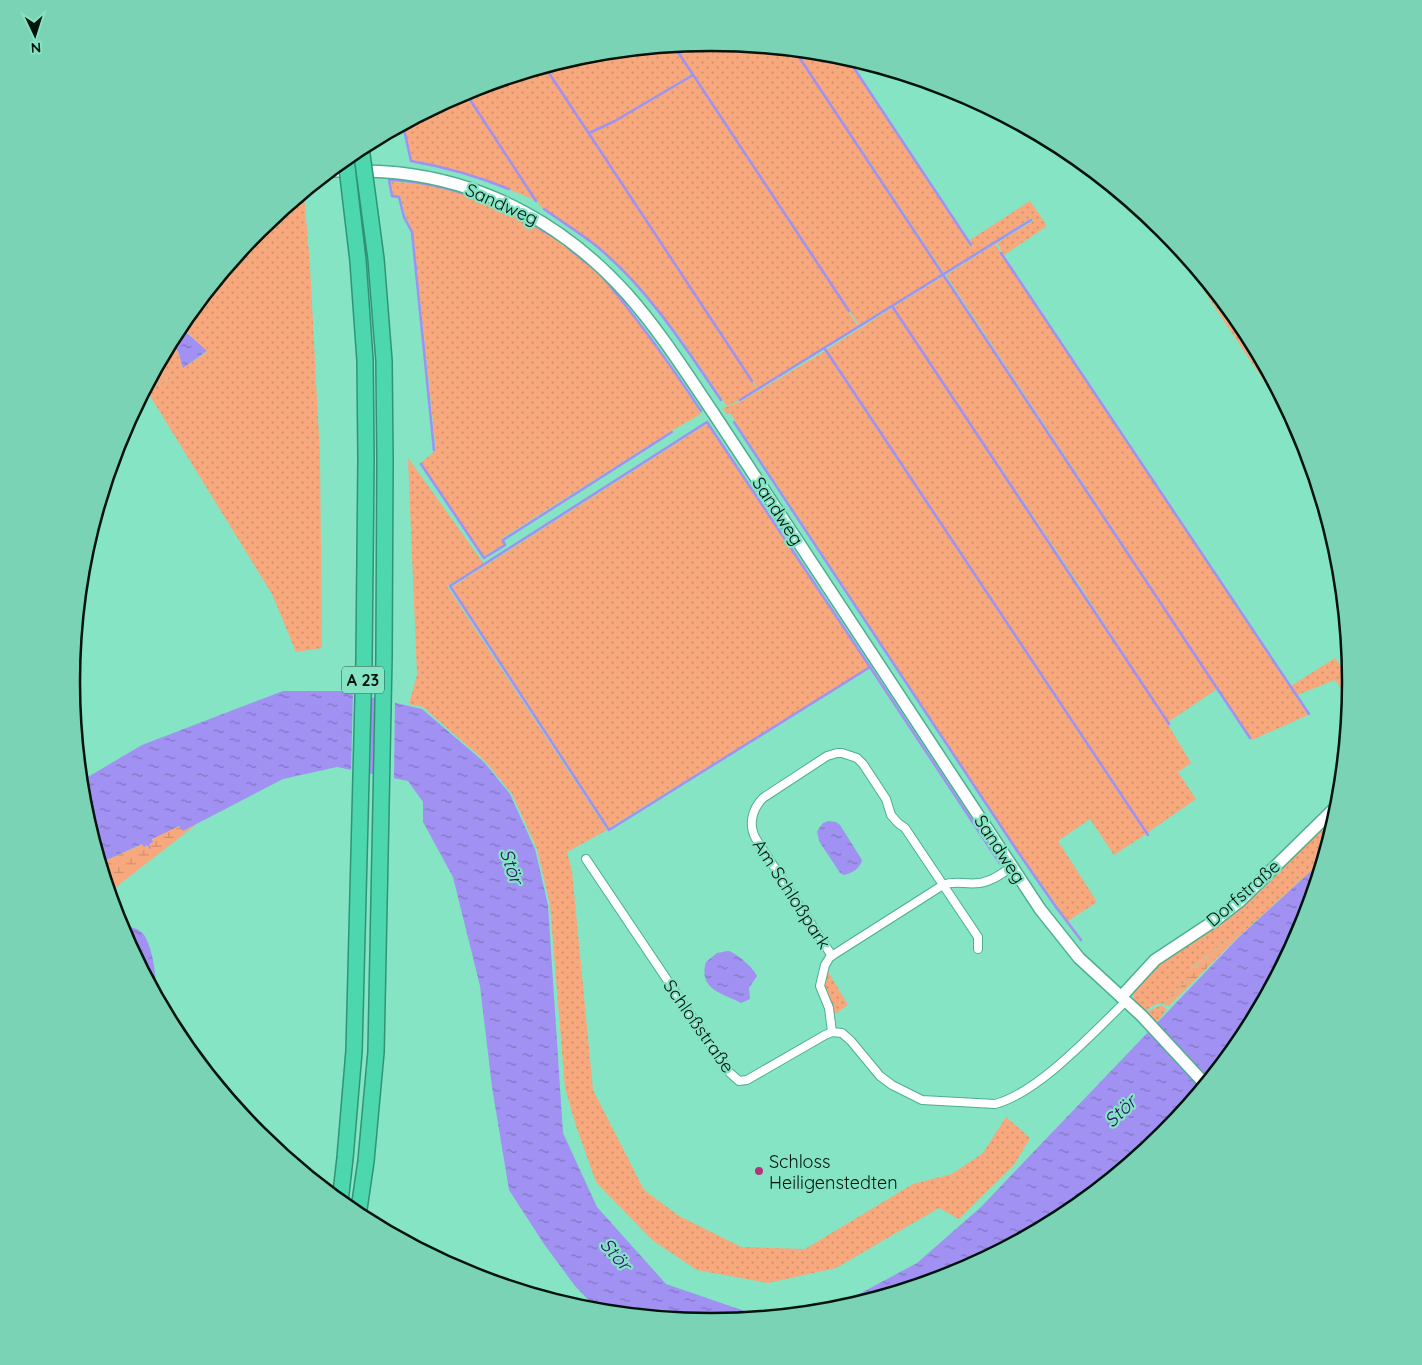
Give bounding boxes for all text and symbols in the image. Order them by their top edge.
north arrow [10,10,60,60]
text: N [30,39,42,57]
street label: Sandweg [462,178,542,230]
street label: Sandweg [747,472,809,550]
road number: A 23 [342,666,384,694]
street label: Sandweg [969,810,1031,888]
street label: Am Schloßpark [748,835,836,953]
water label: Stör [495,845,530,889]
street label: Dorfstraße [1201,855,1285,931]
street label: Schloßstraße [658,975,740,1077]
water label: Stör [1099,1088,1143,1132]
place label: Schloss Heiligenstedten [769,1150,898,1194]
marker: Schloss Heiligenstedten [753,1165,765,1177]
water label: Stör [595,1233,639,1277]

